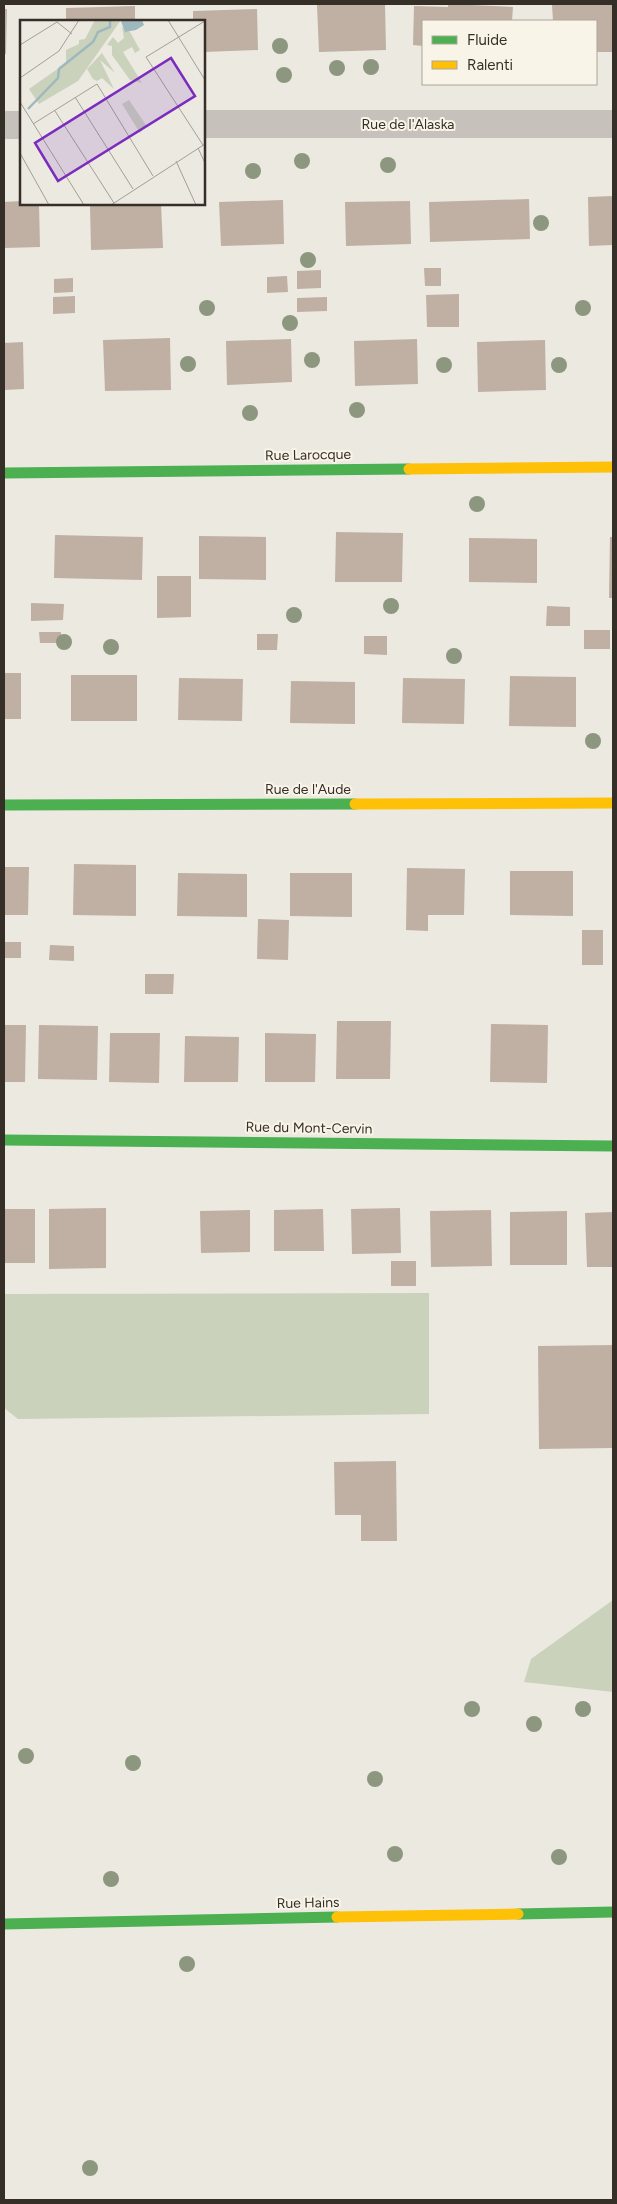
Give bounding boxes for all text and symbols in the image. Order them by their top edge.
inset map [20,20,205,205]
legend [422,20,597,85]
text: Fluide [467,31,507,49]
text: Ralenti [467,56,513,74]
street label: Rue de l'Alaska [362,116,454,133]
street label: Rue Larocque [265,446,352,464]
street label: Rue de l'Aude [265,781,351,798]
street label: Rue du Mont-Cervin [245,1118,373,1138]
street label: Rue Hains [276,1894,340,1912]

